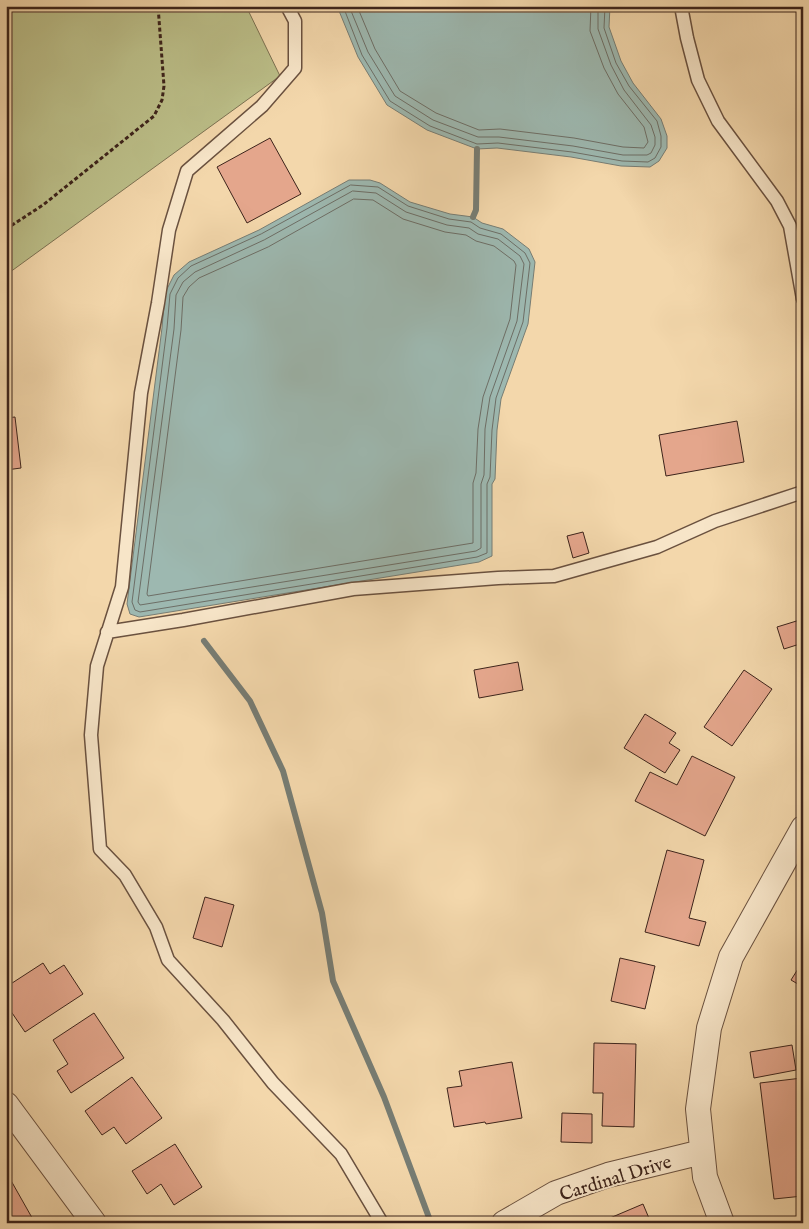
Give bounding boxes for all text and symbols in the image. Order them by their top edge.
street label: Cardinal Drive [557,1150,675,1207]

